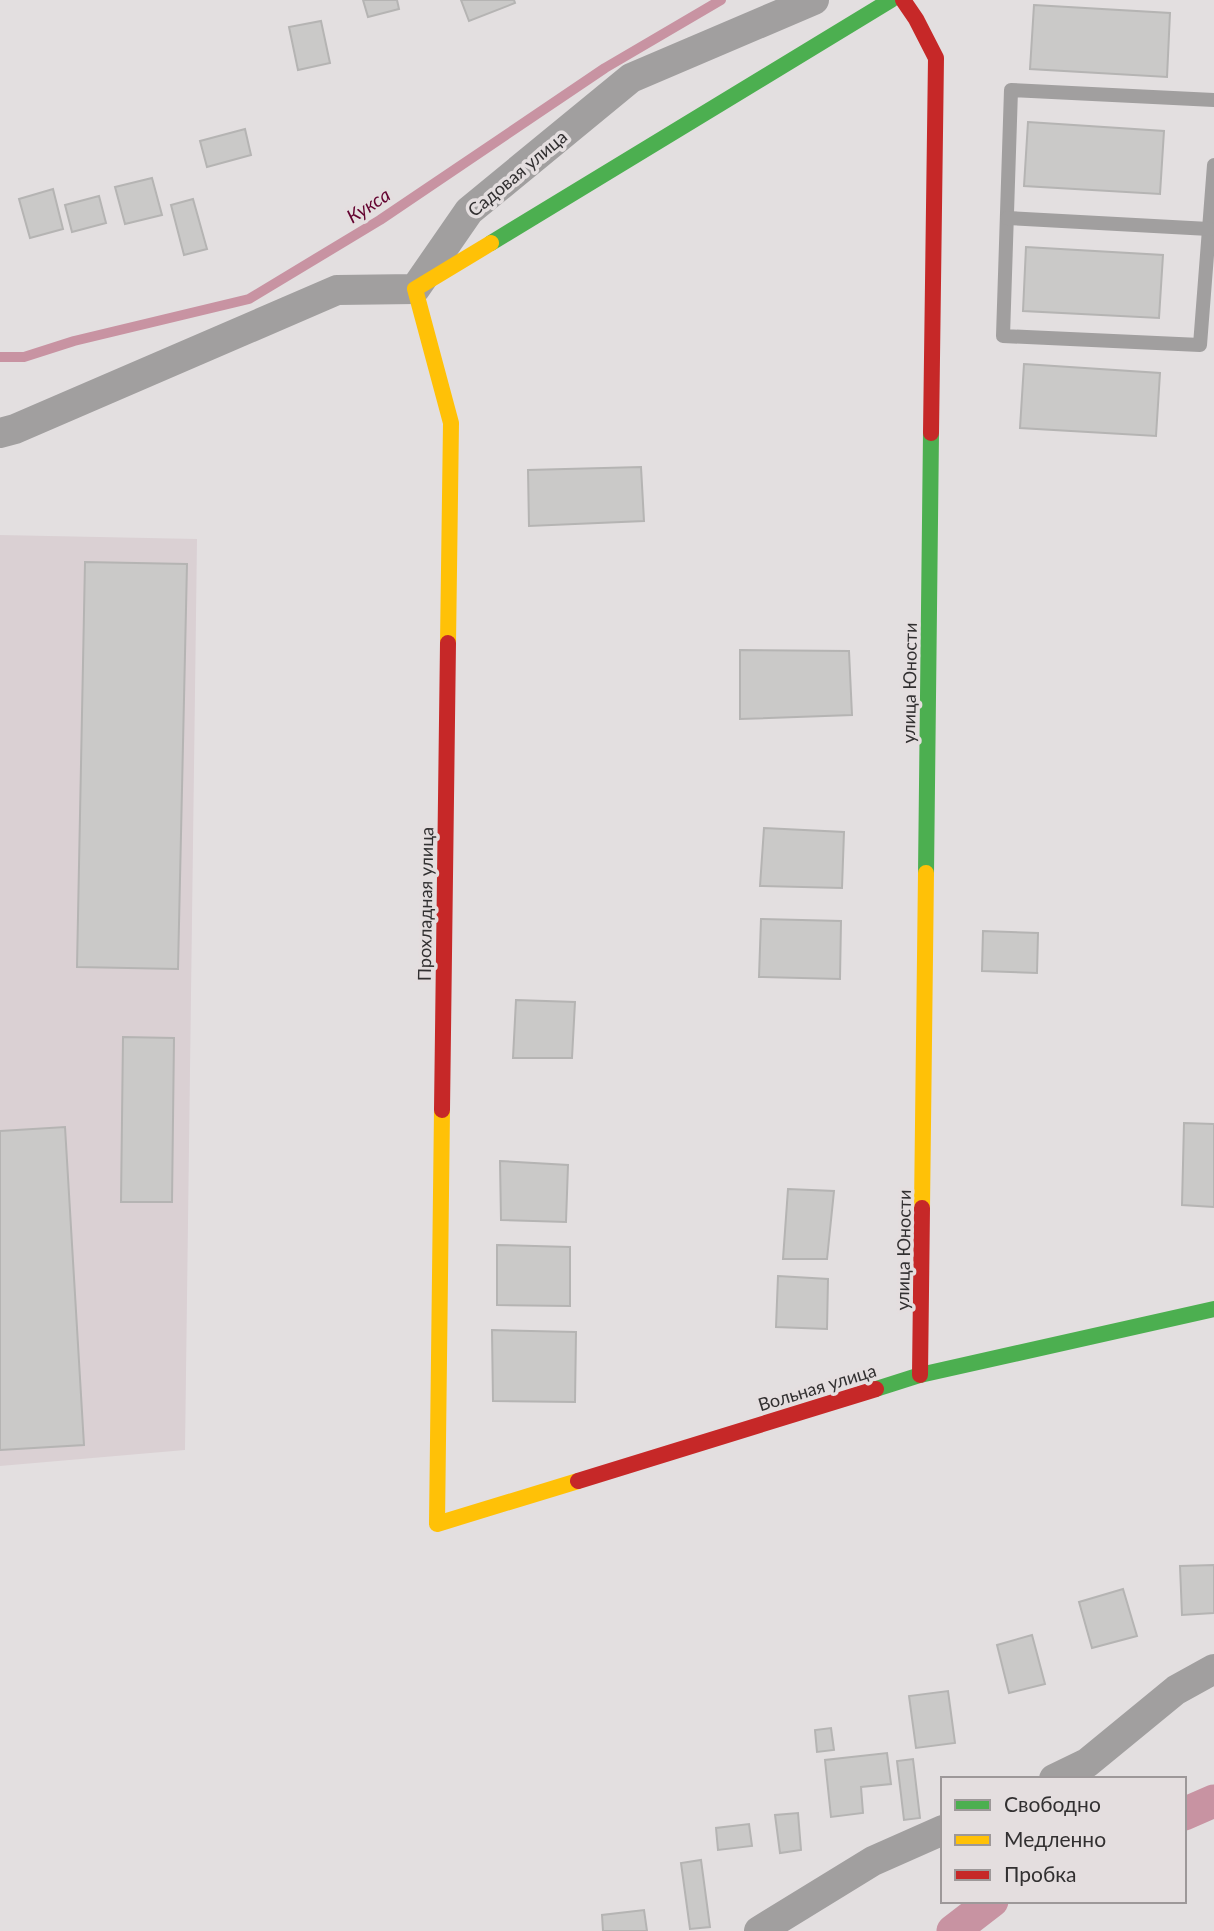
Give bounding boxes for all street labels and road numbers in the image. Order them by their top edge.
street label: Садовая улица [463,125,571,221]
street label: улица Юности [897,622,921,744]
street label: Прохладная улица [413,827,437,981]
street label: улица Юности [891,1189,915,1311]
street label: Вольная улица [755,1359,879,1415]

